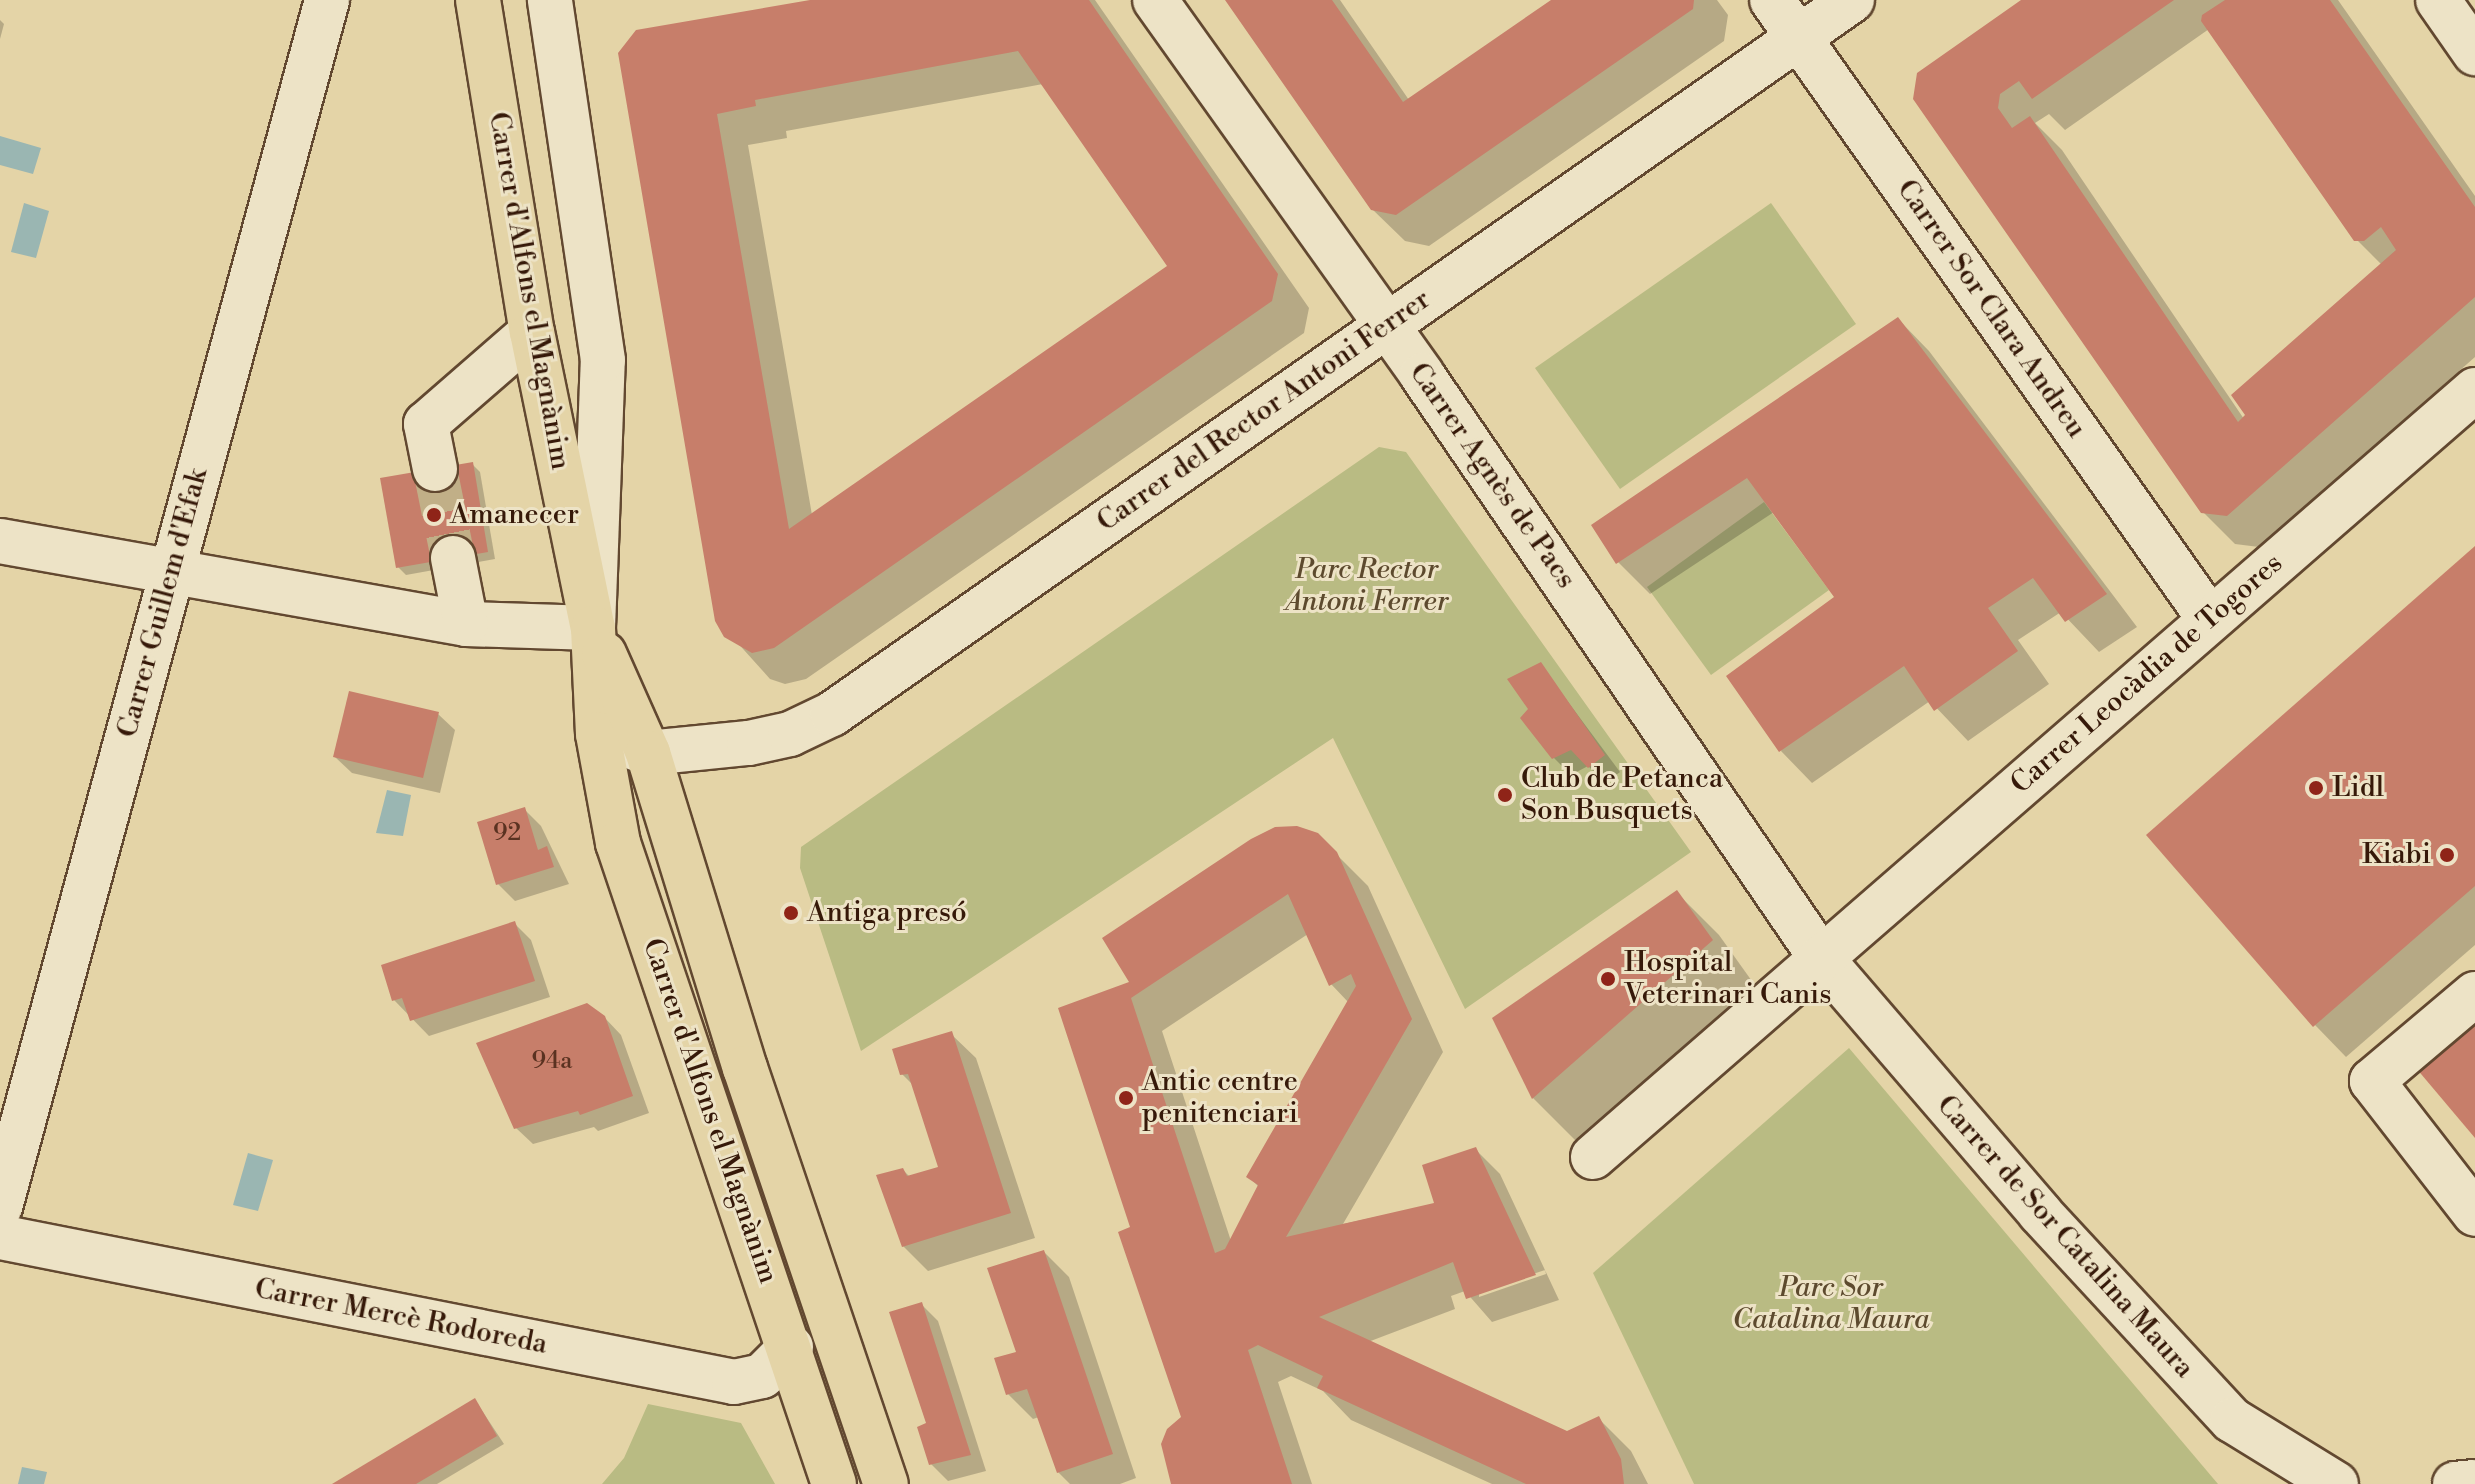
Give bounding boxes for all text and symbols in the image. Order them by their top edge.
street label: Carrer d'Alfons el Magnànim [481,110,577,472]
street label: Carrer Sor Clara Andreu [1889,174,2093,444]
street label: Carrer del Rector Antoni Ferrer [1091,283,1437,539]
street label: Carrer Agnès de Pacs [1402,357,1582,595]
street label: Carrer Guillem d'Efak [111,465,215,741]
place label: Amanecer [450,498,579,532]
marker: Amanecer [425,506,443,524]
street label: Carrer Leocàdia de Togores [2004,547,2290,801]
park label: Parc Rector Antoni Ferrer [1285,553,1449,619]
place label: Club de Petanca Son Busquets [1521,762,1723,828]
place label: Lidl [2332,771,2384,805]
marker: Lidl [2307,779,2325,797]
marker: Club de Petanca Son Busquets [1496,786,1514,804]
house number: 92 [493,820,521,848]
place label: Kiabi [2362,838,2431,872]
marker: Kiabi [2438,846,2456,864]
place label: Antiga presó [807,896,967,930]
marker: Antiga presó [782,904,800,922]
street label: Carrer d'Alfons el Magnànim [635,934,785,1288]
place label: Hospital Veterinari Canis [1624,946,1832,1012]
marker: Hospital Veterinari Canis [1599,970,1617,988]
house number: 94a [532,1048,572,1076]
place label: Antic centre penitenciari [1142,1065,1298,1131]
marker: Antic centre penitenciari [1117,1089,1135,1107]
street label: Carrer de Sor Catalina Maura [1929,1089,2201,1385]
park label: Parc Sor Catalina Maura [1732,1271,1930,1337]
street label: Carrer Mercè Rodoreda [252,1272,550,1362]

